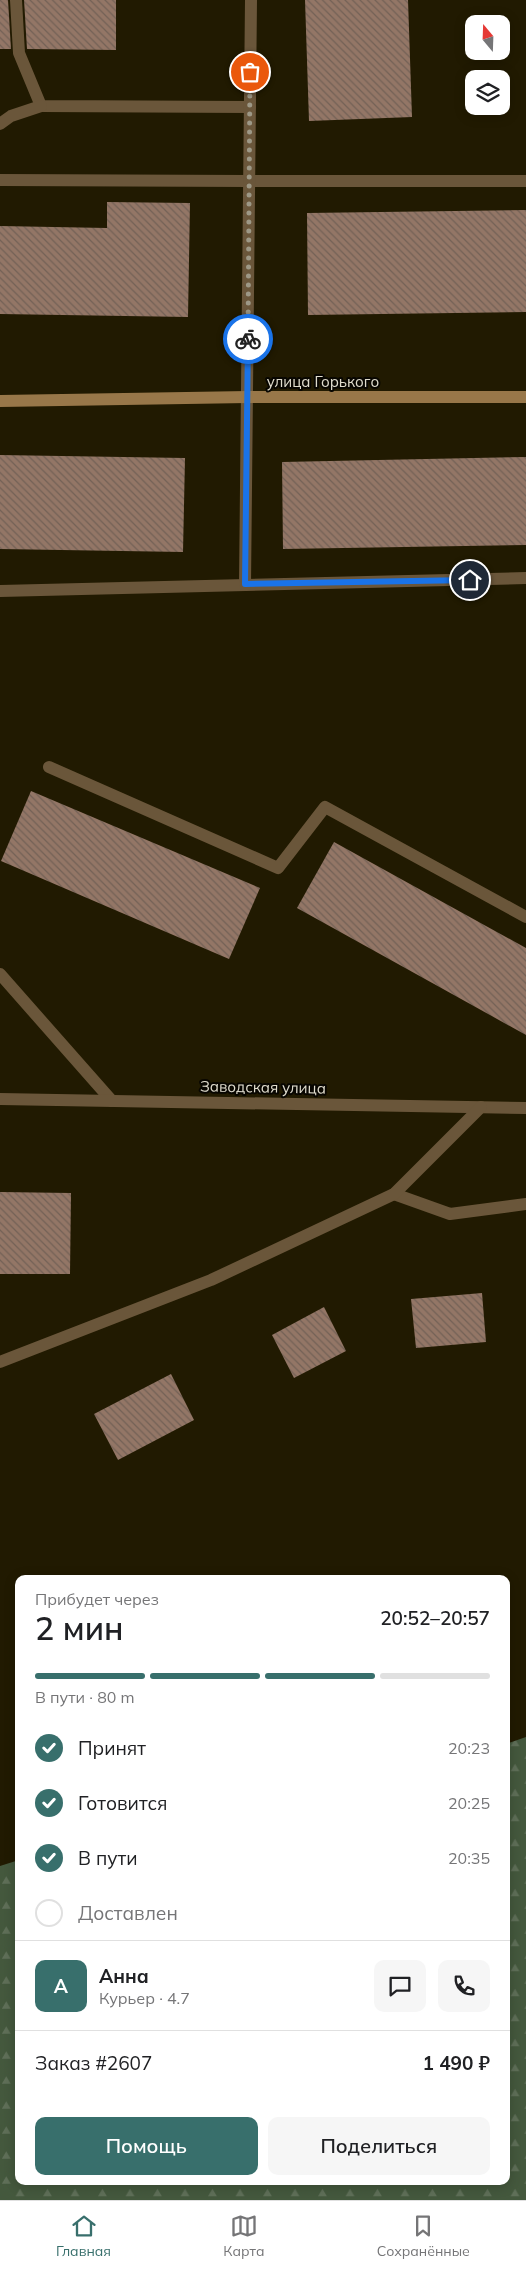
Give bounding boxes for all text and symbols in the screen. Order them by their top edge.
north arrow [465,15,510,60]
map controls [465,15,510,115]
pin [229,51,271,93]
icon: bag [236,58,264,86]
button: layers [465,70,510,115]
courier [223,314,273,364]
icon: bike [234,325,262,353]
street label: улица Горького [267,372,379,391]
pin [449,559,491,601]
icon: home [456,566,484,594]
street label: Заводская улица [200,1076,326,1098]
text: Прибудет через [35,1589,159,1609]
text: 20:52–20:57 [380,1606,490,1630]
text: 2 мин [35,1608,123,1648]
text: В пути · 80 m [35,1687,135,1707]
icon: check [35,1734,63,1762]
text: Принят [78,1736,146,1760]
text: 20:23 [448,1738,490,1758]
icon: check [35,1789,63,1817]
text: Готовится [78,1791,168,1815]
text: 20:25 [448,1793,490,1813]
icon: check [35,1844,63,1872]
text: В пути [78,1846,137,1870]
text: 20:35 [448,1848,490,1868]
text: Доставлен [78,1901,178,1925]
button: chat [374,1960,426,2012]
button: phone [438,1960,490,2012]
text: Анна [99,1964,149,1988]
text: А [54,1974,68,1998]
text: Курьер · 4.7 [99,1988,190,2008]
text: Заказ #2607 [35,2051,152,2075]
text: 1 490 ₽ [423,2051,490,2075]
button: Помощь [35,2117,258,2175]
button: Поделиться [268,2117,490,2175]
tab: Главная [56,2212,111,2260]
tab: Карта [223,2212,264,2260]
tab: Сохранённые [377,2212,470,2260]

